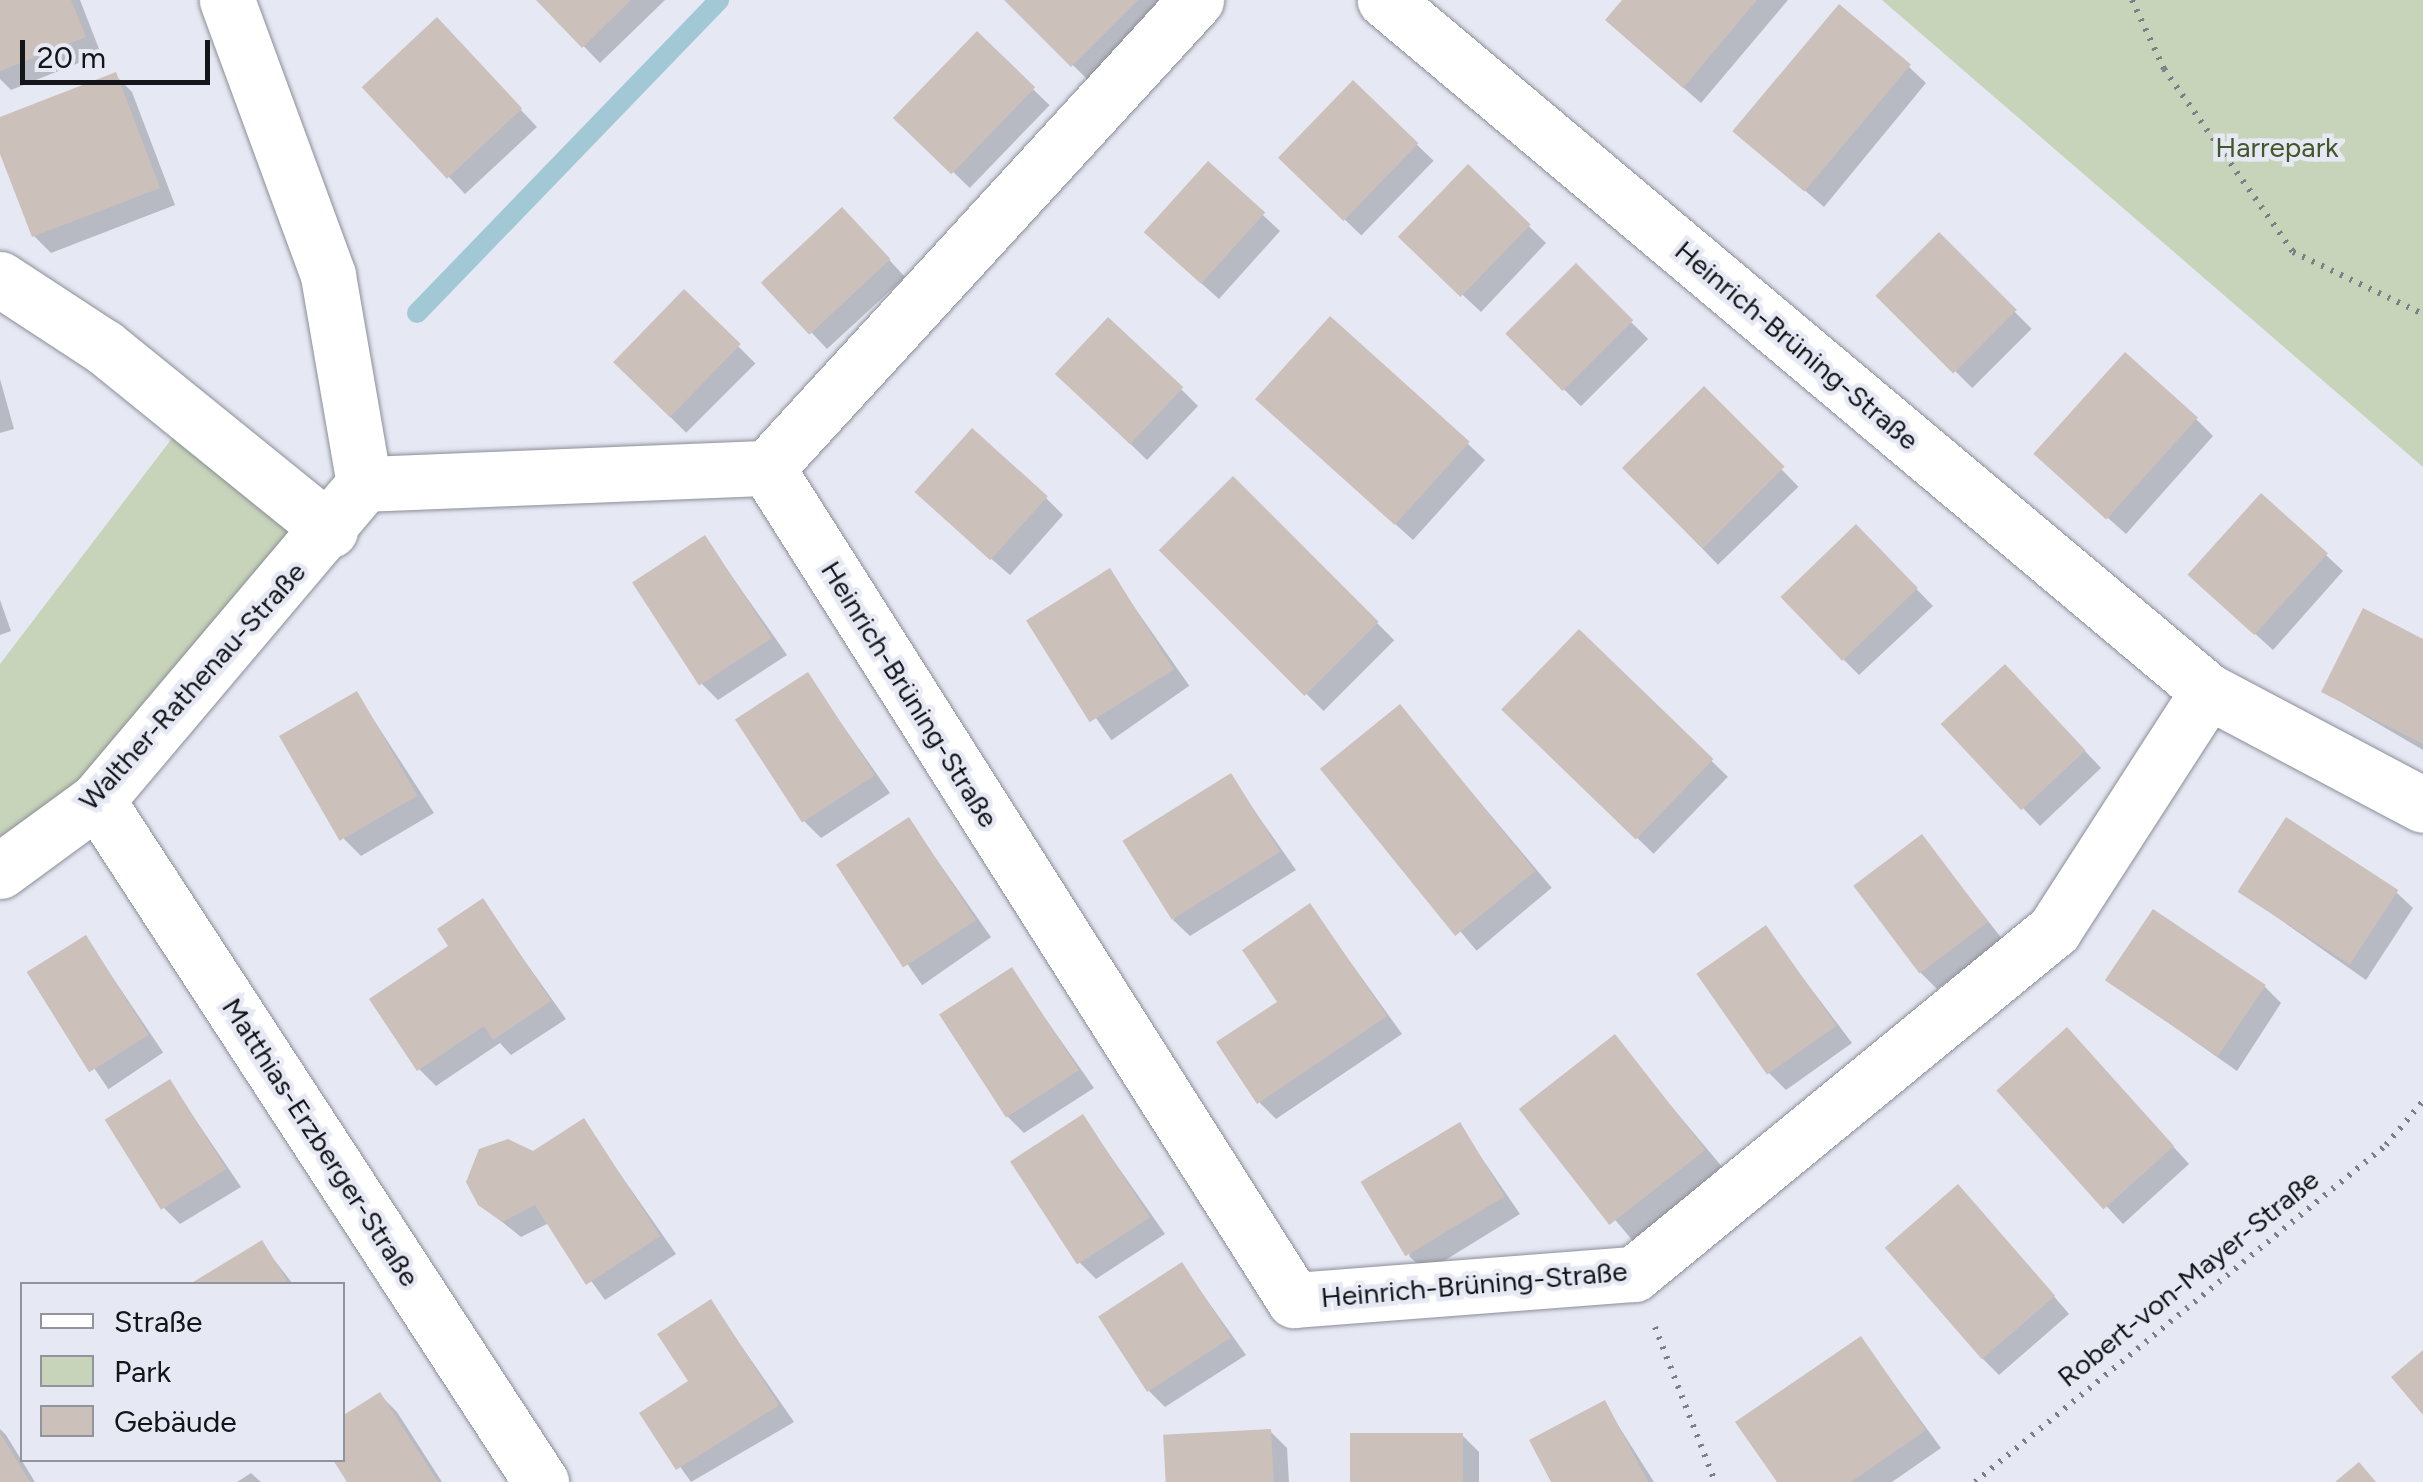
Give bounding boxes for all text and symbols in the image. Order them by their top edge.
scale bar [25,20,215,82]
text: 20 m [37,39,106,76]
park label: Harrepark [2215,130,2339,164]
street label: Heinrich-Brüning-Straße [1668,233,1926,457]
street label: Walther-Rathenau-Straße [72,555,312,817]
street label: Heinrich-Brüning-Straße [814,555,1006,833]
street label: Matthias-Erzberger-Straße [215,992,427,1292]
street label: Robert-von-Mayer-Straße [2051,1162,2325,1394]
street label: Heinrich-Brüning-Straße [1319,1254,1629,1314]
legend [20,1282,345,1462]
text: Straße [114,1303,203,1340]
text: Park [114,1353,171,1390]
text: Gebäude [114,1403,237,1440]

